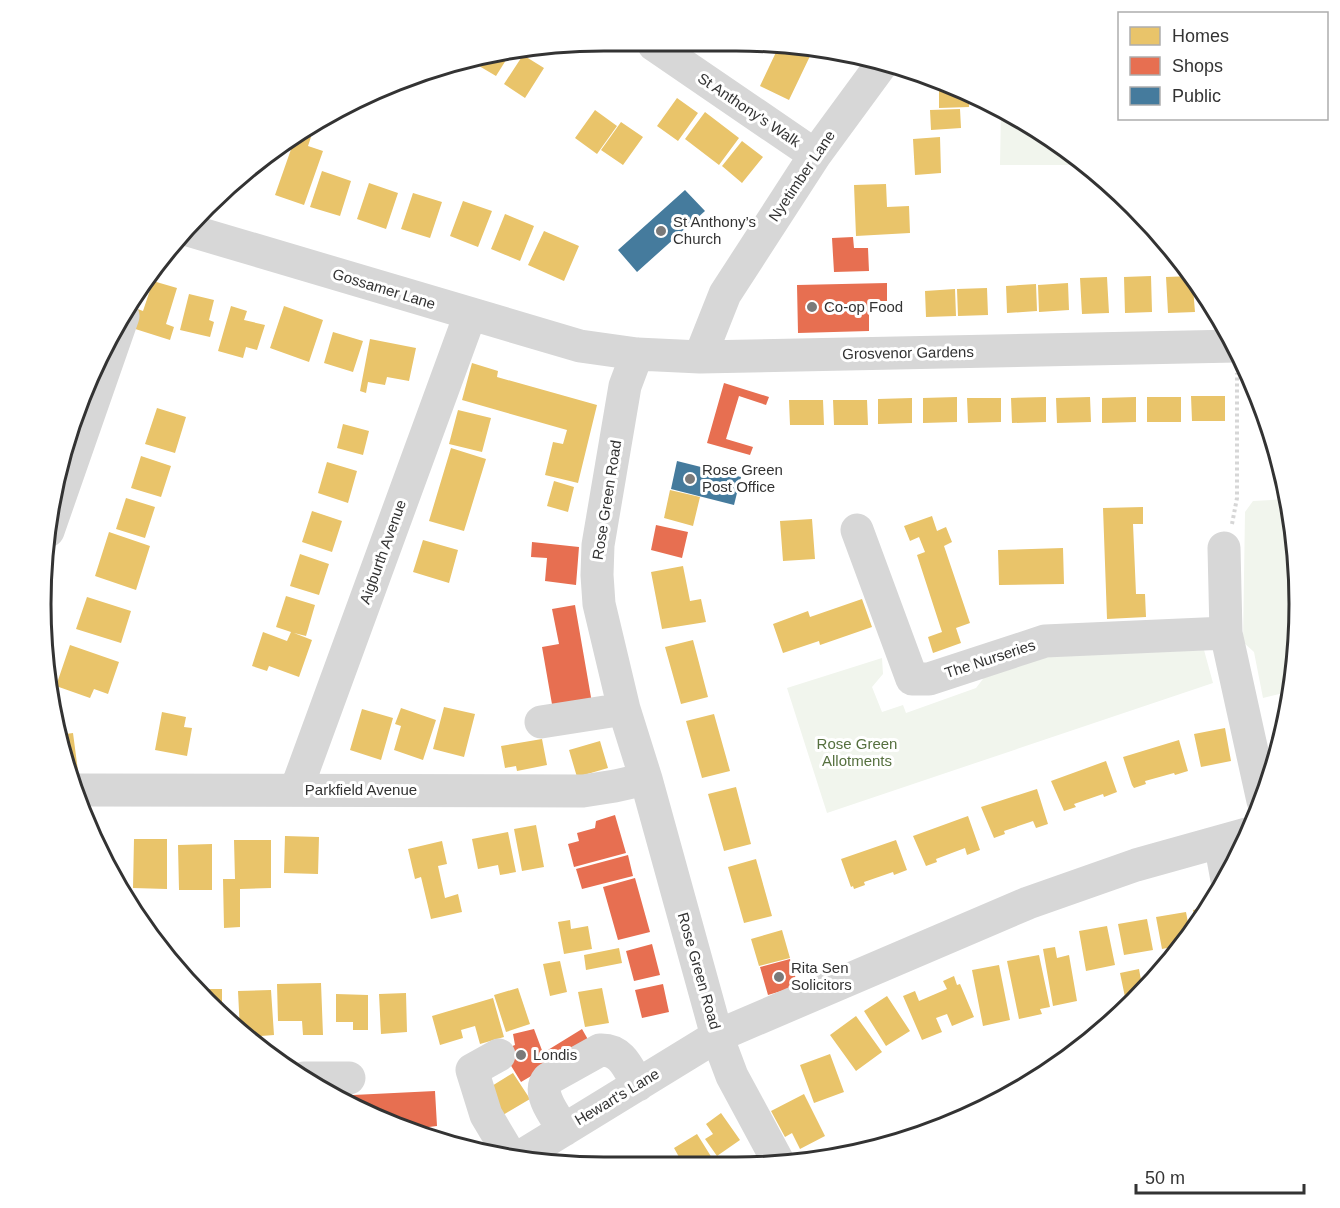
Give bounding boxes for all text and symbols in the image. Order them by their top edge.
legend [1118,12,1328,120]
text: Homes [1172,26,1229,46]
text: Shops [1172,56,1223,76]
street label: St Anthony's Walk [695,69,804,150]
text: Public [1172,86,1221,106]
street label: Nyetimber Lane [765,127,838,224]
place label: St Anthony’s Church [673,213,756,247]
marker: St Anthony’s Church [654,224,668,238]
street label: Gossamer Lane [331,265,438,312]
place label: Co-op Food [824,298,903,315]
marker: Co-op Food [805,300,819,314]
street label: Grosvenor Gardens [842,343,974,362]
street label: Rose Green Road [589,439,624,561]
place label: Rose Green Post Office [702,461,783,495]
marker: Rose Green Post Office [683,472,697,486]
street label: Aigburth Avenue [356,497,409,606]
street label: The Nurseries [942,636,1037,681]
park label: Rose Green Allotments [817,735,897,769]
street label: Parkfield Avenue [305,781,417,798]
street label: Rose Green Road [675,910,724,1031]
place label: Rita Sen Solicitors [791,959,852,993]
marker: Rita Sen Solicitors [772,970,786,984]
place label: Londis [533,1046,577,1063]
marker: Londis [514,1048,528,1062]
street label: Hewart's Lane [571,1065,662,1128]
scale bar [1136,1157,1304,1195]
text: 50 m [1145,1168,1185,1188]

